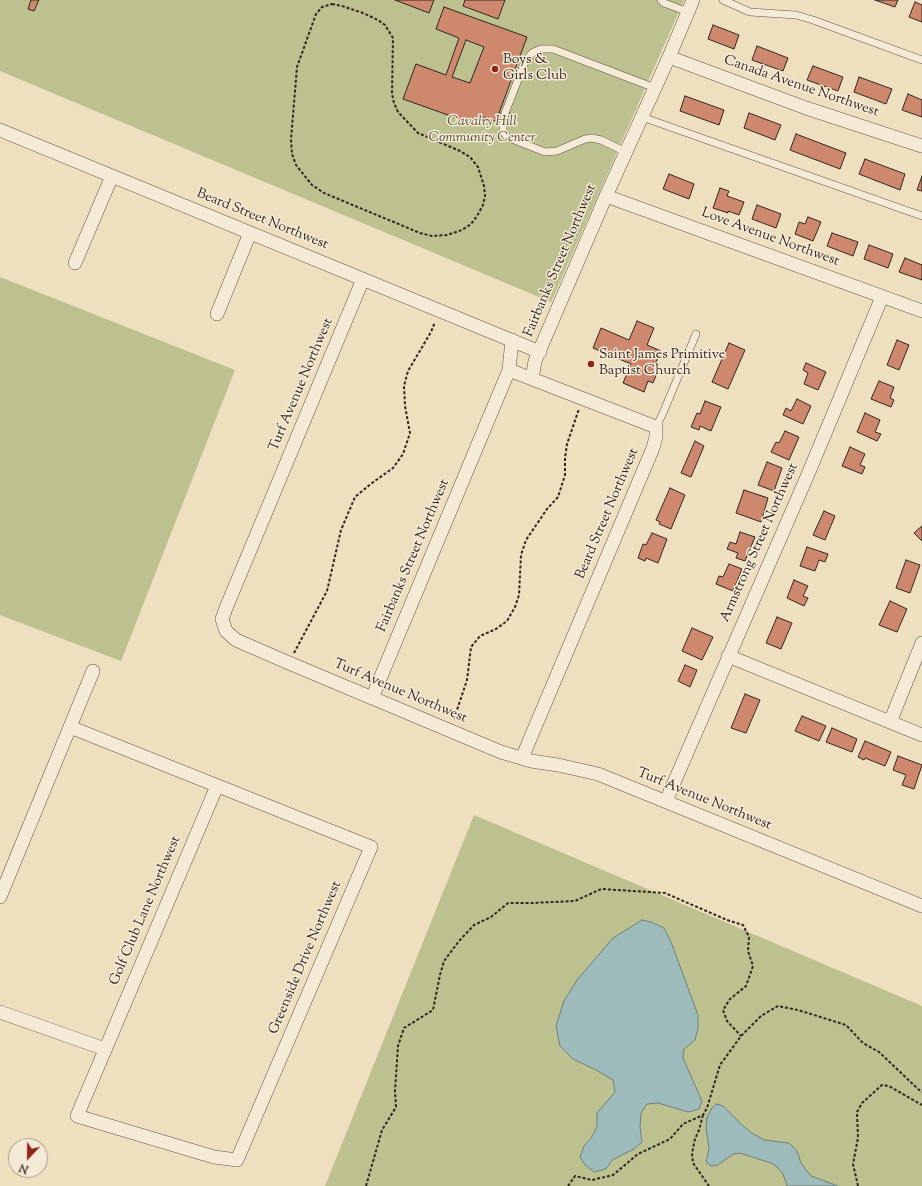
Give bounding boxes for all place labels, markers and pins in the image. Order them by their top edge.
place label: Boys & Girls Club [503,53,567,86]
marker: Boys & Girls Club [490,64,500,74]
place label: Saint James Primitive Baptist Church [599,348,725,380]
marker: Saint James Primitive Baptist Church [586,359,596,369]

